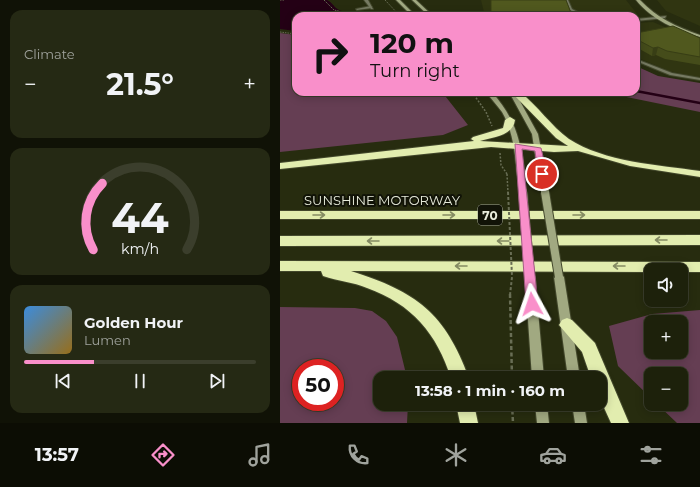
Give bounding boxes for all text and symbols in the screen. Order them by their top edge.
text: 120 m [370,26,454,60]
icon: right [304,28,356,80]
text: Climate [24,46,75,62]
text: Turn right [370,60,460,82]
text: 21.5° [106,66,174,103]
text: − [24,71,37,98]
text: + [243,71,256,98]
pin [525,157,559,191]
icon: arrive [531,163,553,185]
text: 44 [111,192,169,242]
street label: SUNSHINE MOTORWAY [304,192,461,208]
road number: 70 [478,205,502,225]
one-way arrow [312,211,325,219]
one-way arrow [442,211,455,219]
one-way arrow [572,211,585,219]
one-way arrow [655,236,668,244]
one-way arrow [367,237,380,245]
one-way arrow [497,237,510,245]
text: km/h [121,239,159,257]
one-way arrow [455,262,468,270]
one-way arrow [613,262,626,270]
map controls [644,263,688,411]
button: sound [644,263,688,307]
position arrow [511,283,553,325]
text: Golden Hour [84,313,183,332]
button: + [644,315,688,359]
text: Lumen [84,332,131,348]
speed limit sign: 50 [292,359,344,411]
button: − [644,367,688,411]
icon: previous [52,370,74,392]
icon: pause [129,370,151,392]
icon: next [206,370,228,392]
text: 13:58 · 1 min · 160 m [415,381,565,400]
icon: directions [149,441,177,469]
icon: music [246,441,274,469]
icon: phone [344,441,372,469]
icon: climate [442,441,470,469]
icon: car [539,441,567,469]
icon: filters [637,441,665,469]
text: 13:57 [35,444,79,466]

